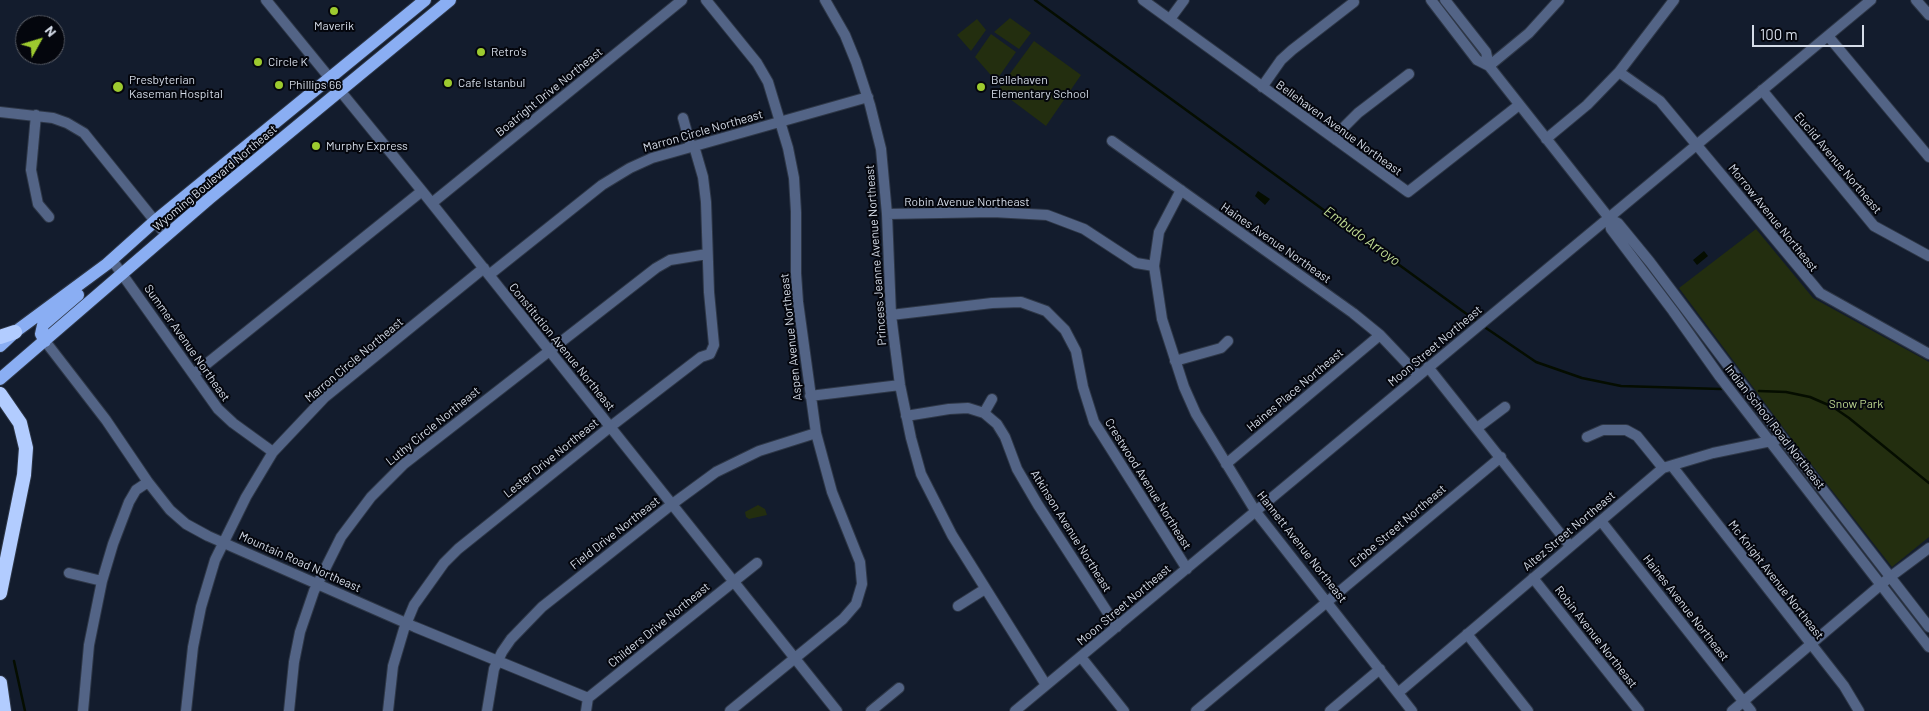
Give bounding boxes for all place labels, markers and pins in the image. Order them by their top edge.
marker: Maverik [328,5,340,17]
place label: Maverik [314,19,354,33]
place label: Retro's [491,45,527,59]
marker: Retro's [475,46,487,58]
place label: Circle K [268,55,308,69]
marker: Circle K [252,56,264,68]
place label: Presbyterian Kaseman Hospital [129,73,223,101]
place label: Bellehaven Elementary School [991,73,1089,101]
place label: Cafe Istanbul [458,76,525,90]
marker: Cafe Istanbul [442,77,454,89]
place label: Phillips 66 [289,78,341,92]
marker: Phillips 66 [273,79,285,91]
marker: Presbyterian Kaseman Hospital [111,80,125,94]
marker: Bellehaven Elementary School [975,81,987,93]
place label: Murphy Express [326,139,408,153]
marker: Murphy Express [310,140,322,152]

